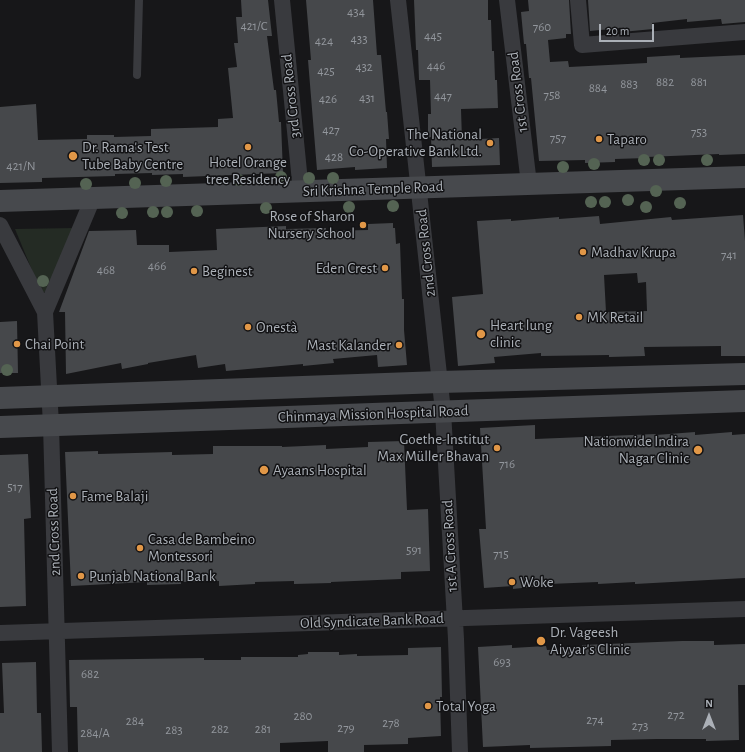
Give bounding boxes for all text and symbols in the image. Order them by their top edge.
house number: 434 [347,4,365,20]
scale bar [601,16,656,42]
house number: 421/C [240,18,268,34]
house number: 760 [533,19,551,35]
text: 20 m [606,25,629,37]
house number: 445 [424,28,442,44]
house number: 433 [351,31,367,47]
house number: 424 [315,33,333,49]
street label: 1st Cross Road [504,51,532,133]
street label: 3rd Cross Road [278,53,304,139]
house number: 446 [427,58,445,74]
house number: 432 [355,59,373,75]
house number: 425 [317,63,335,79]
house number: 882 [656,74,674,90]
house number: 881 [691,74,707,90]
house number: 883 [620,76,638,92]
house number: 884 [589,80,607,96]
house number: 758 [543,87,561,103]
house number: 447 [434,88,452,104]
house number: 431 [359,90,375,106]
house number: 426 [319,91,337,107]
house number: 427 [322,122,340,138]
house number: 753 [691,124,707,140]
place label: The National Co-Operative Bank Ltd. [349,125,482,160]
house number: 757 [550,130,566,146]
place label: Taparo [607,130,647,148]
marker: Taparo [594,134,604,144]
place label: Dr. Rama's Test Tube Baby Centre [82,138,183,173]
marker: The National Co-Operative Bank Ltd. [485,138,495,148]
marker: Hotel Orange tree Residency [243,142,253,152]
house number: 428 [325,149,343,165]
marker: Dr. Rama's Test Tube Baby Centre [67,150,79,162]
place label: Hotel Orange tree Residency [206,153,290,188]
house number: 421/N [6,158,36,174]
street label: Sri Krishna Temple Road [302,178,444,200]
place label: Rose of Sharon Nursery School [267,207,355,242]
street label: 2nd Cross Road [412,208,440,298]
marker: Rose of Sharon Nursery School [358,220,368,230]
place label: Madhav Krupa [591,243,676,261]
marker: Madhav Krupa [578,247,588,257]
house number: 741 [721,247,737,263]
house number: 466 [148,258,166,274]
place label: Eden Crest [316,259,377,277]
house number: 468 [97,262,115,278]
place label: Beginest [202,262,253,280]
marker: Eden Crest [380,263,390,273]
marker: Beginest [189,266,199,276]
place label: MK Retail [587,308,643,326]
marker: MK Retail [574,312,584,322]
place label: Heart lung clinic [490,316,552,351]
place label: Onestà [256,318,297,336]
marker: Onestà [243,322,253,332]
marker: Heart lung clinic [475,328,487,340]
place label: Chai Point [25,335,84,353]
place label: Mast Kalander [307,336,391,354]
marker: Chai Point [12,339,22,349]
marker: Mast Kalander [394,340,404,350]
street label: Chinmaya Mission Hospital Road [277,402,469,426]
place label: Goethe-Institut Max Müller Bhavan [377,430,489,465]
place label: Nationwide Indira Nagar Clinic [584,432,689,467]
marker: Goethe-Institut Max Müller Bhavan [492,443,502,453]
marker: Nationwide Indira Nagar Clinic [692,444,704,456]
house number: 716 [499,456,515,472]
place label: Ayaans Hospital [273,461,367,479]
marker: Ayaans Hospital [258,464,270,476]
house number: 517 [7,479,23,495]
place label: Fame Balaji [81,487,148,505]
street label: 2nd Cross Road [43,488,65,576]
marker: Fame Balaji [68,491,78,501]
street label: 1st A Cross Road [439,499,461,593]
place label: Casa de Bambeino Montessori [148,530,255,565]
house number: 591 [406,542,422,558]
marker: Casa de Bambeino Montessori [135,543,145,553]
house number: 715 [493,546,509,562]
place label: Punjab National Bank [89,567,216,585]
marker: Punjab National Bank [76,571,86,581]
place label: Woke [520,573,554,591]
marker: Woke [507,577,517,587]
street label: Old Syndicate Bank Road [300,609,444,633]
place label: Dr. Vageesh Aiyyar's Clinic [550,623,630,658]
marker: Dr. Vageesh Aiyyar's Clinic [535,635,547,647]
house number: 693 [493,654,511,670]
house number: 682 [81,666,99,682]
north arrow [689,696,729,736]
place label: Total Yoga [436,697,496,715]
text: N [705,698,713,709]
marker: Total Yoga [423,701,433,711]
house number: 272 [667,707,685,723]
house number: 280 [294,708,312,724]
house number: 274 [586,712,604,728]
house number: 284 [126,713,144,729]
house number: 278 [382,715,400,731]
house number: 273 [632,718,648,734]
house number: 279 [337,720,355,736]
house number: 282 [211,721,229,737]
house number: 281 [255,721,271,737]
house number: 283 [165,722,183,738]
house number: 284/A [80,725,110,741]

